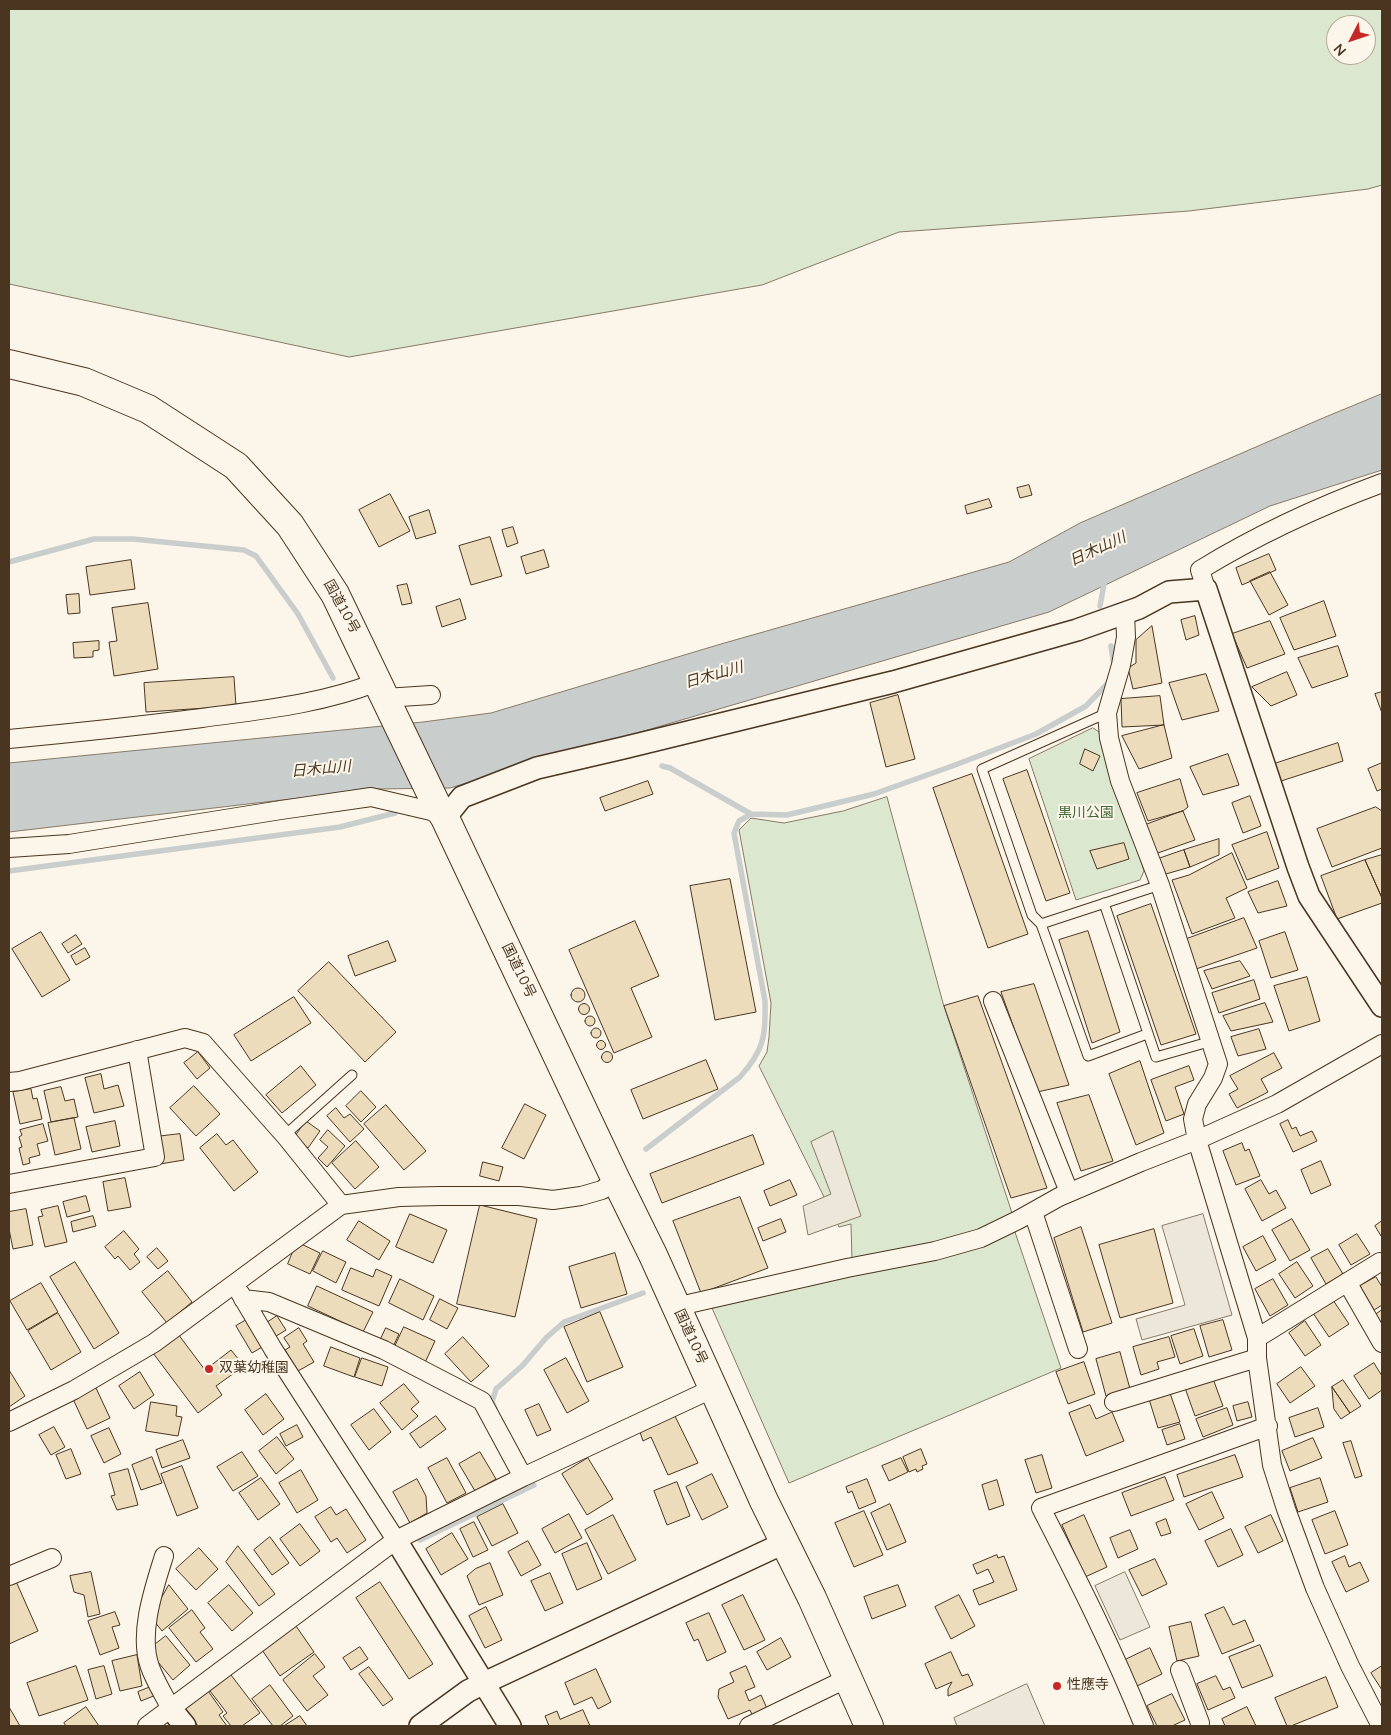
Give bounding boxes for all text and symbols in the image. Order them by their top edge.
north arrow [1326,15,1376,65]
text: N [1329,39,1351,60]
water label: 日木山川 [1067,529,1129,571]
street label: 国道10号 [319,577,363,637]
water label: 日木山川 [683,659,745,693]
water label: 日木山川 [290,758,352,782]
park label: 黒川公園 [1058,806,1114,822]
street label: 国道10号 [498,941,538,1001]
street label: 国道10号 [670,1307,710,1367]
place label: 双葉幼稚園 [219,1361,289,1377]
marker: 双葉幼稚園 [203,1363,215,1375]
place label: 性應寺 [1067,1678,1109,1694]
marker: 性應寺 [1051,1680,1063,1692]

